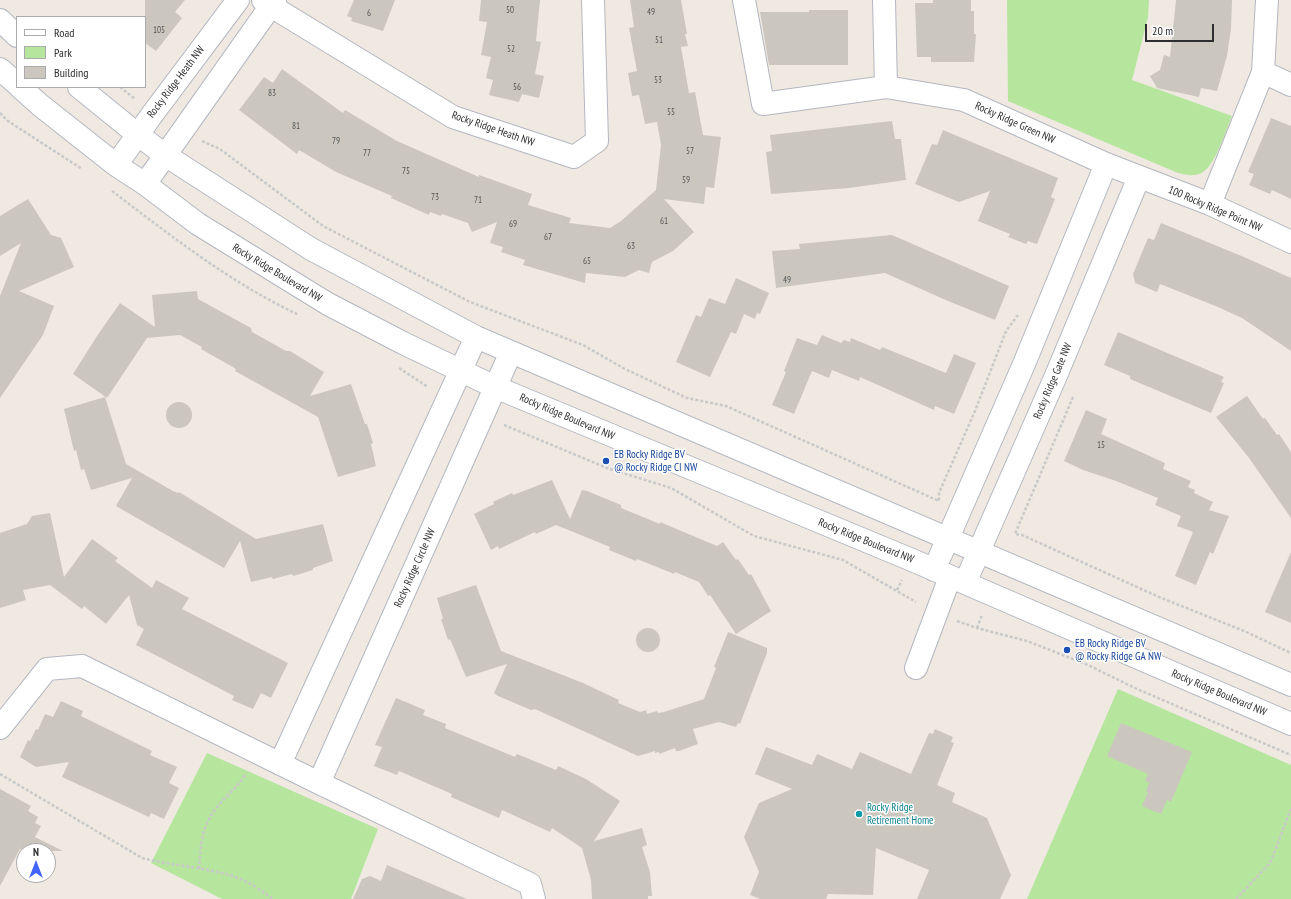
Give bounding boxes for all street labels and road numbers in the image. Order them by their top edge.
street label: Rocky Ridge Heath NW [145,43,207,121]
street label: Rocky Ridge Green NW [973,99,1057,147]
street label: Rocky Ridge Heath NW [450,109,536,149]
street label: 100 Rocky Ridge Point NW [1166,183,1264,235]
street label: Rocky Ridge Boulevard NW [230,241,324,305]
street label: Rocky Ridge Gate NW [1031,341,1075,421]
street label: Rocky Ridge Boulevard NW [517,391,617,443]
street label: Rocky Ridge Boulevard NW [816,516,916,566]
street label: Rocky Ridge Circle NW [392,526,438,610]
street label: Rocky Ridge Boulevard NW [1169,667,1269,719]

